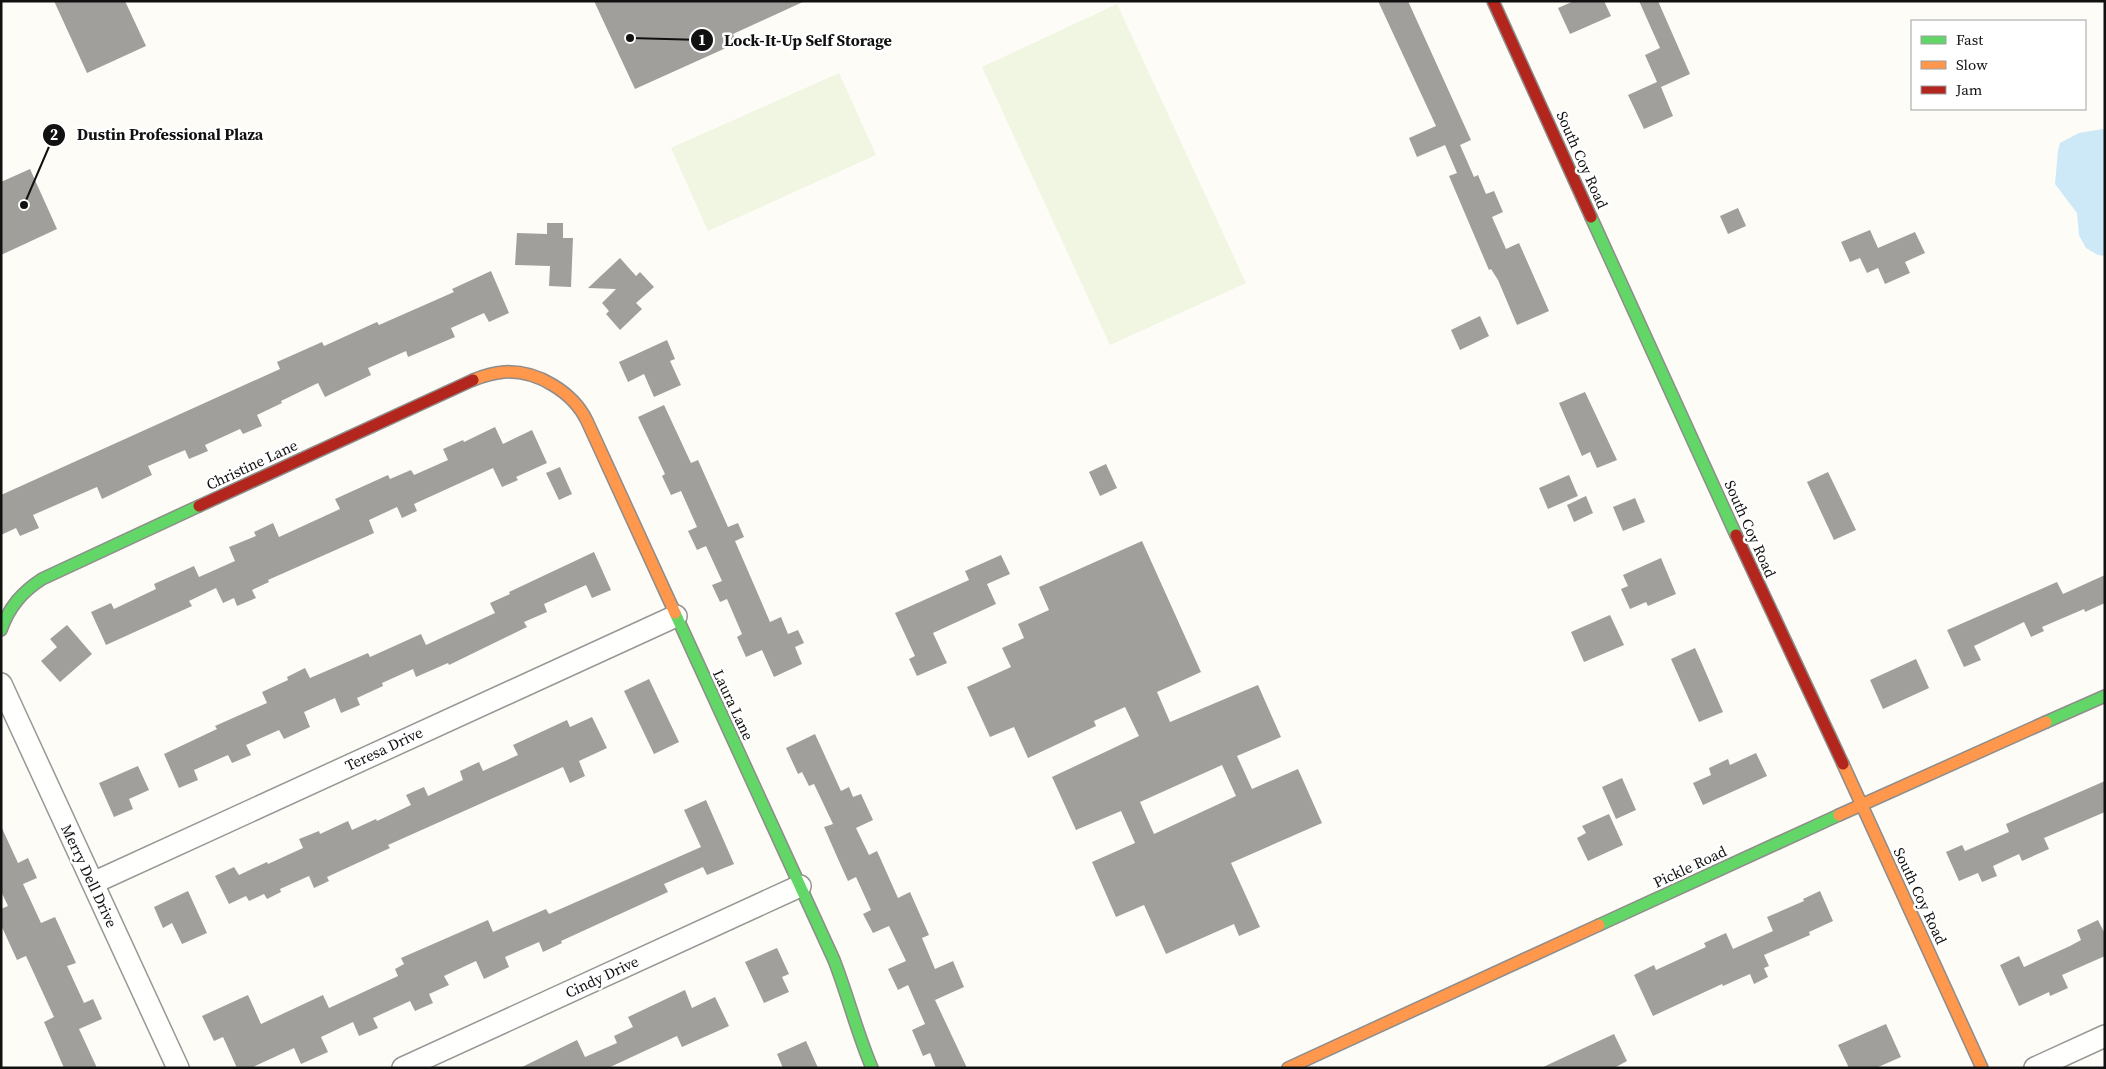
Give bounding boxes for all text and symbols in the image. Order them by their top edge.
legend [1911,20,2086,110]
callout: Lock-It-Up Self Storage [689,25,902,56]
text: 1 [698,29,706,50]
text: Lock-It-Up Self Storage [724,29,892,51]
text: Fast [1956,29,1983,50]
text: Slow [1956,54,1988,75]
text: Jam [1955,79,1983,100]
street label: South Coy Road [1552,108,1614,212]
callout: Dustin Professional Plaza [41,119,273,150]
text: Dustin Professional Plaza [77,123,264,145]
text: 2 [50,124,58,145]
street label: Christine Lane [203,434,301,495]
street label: South Coy Road [1720,477,1782,581]
street label: Laura Lane [708,666,759,744]
street label: Teresa Drive [342,721,426,776]
street label: Merry Dell Drive [56,821,123,931]
street label: Pickle Road [1650,840,1730,893]
street label: South Coy Road [1889,844,1952,948]
street label: Cindy Drive [562,950,642,1003]

